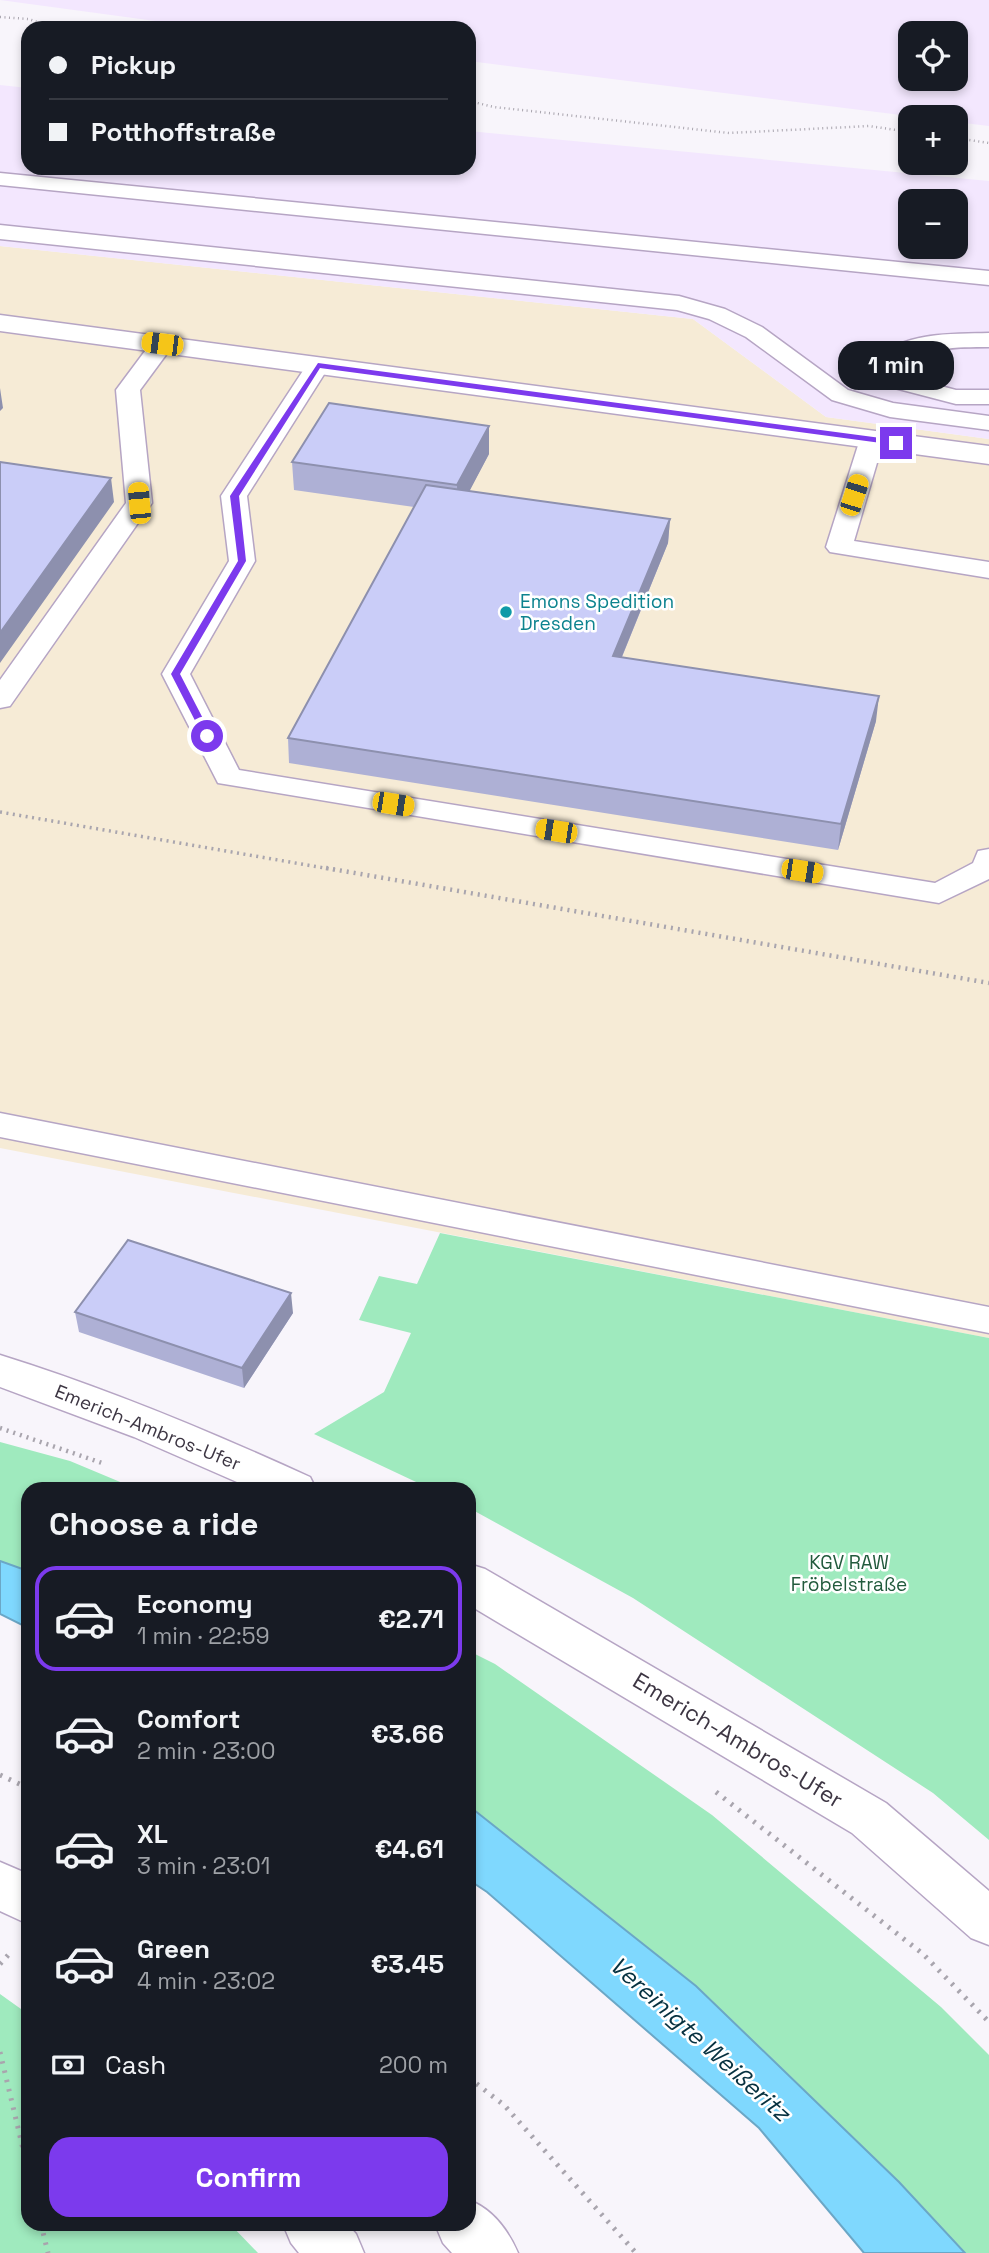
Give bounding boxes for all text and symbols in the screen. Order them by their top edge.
map controls [898,21,968,259]
button: locate [898,21,968,91]
text: Pickup [91,48,176,82]
button: + [898,105,968,175]
text: Potthoffstraße [91,115,276,149]
button: − [898,189,968,259]
car [140,331,185,357]
callout: 1 min [838,342,954,390]
text: 1 min [868,350,924,380]
route end [880,427,912,459]
car [838,472,871,518]
car [127,481,152,525]
place label: Emons Spedition Dresden [520,589,674,636]
marker: Emons Spedition Dresden [498,604,514,620]
route start [191,720,223,752]
car [371,790,416,818]
car [534,817,579,845]
car [780,857,825,885]
street label: Emerich-Ambros-Ufer [51,1379,244,1476]
text: Choose a ride [49,1504,259,1544]
park label: KGV RAW Fröbelstraße [791,1550,907,1597]
icon: car [53,1587,116,1650]
text: Economy [137,1587,253,1621]
text: €2.71 [378,1602,444,1636]
text: 1 min · 22:59 [137,1621,270,1651]
street label: Emerich-Ambros-Ufer [627,1665,849,1815]
icon: car [53,1702,116,1765]
text: Comfort [137,1702,240,1736]
text: €3.66 [371,1717,444,1751]
text: 2 min · 23:00 [137,1736,275,1766]
icon: car [53,1817,116,1880]
text: XL [137,1817,168,1851]
text: €4.61 [375,1832,444,1866]
text: 3 min · 23:01 [137,1851,270,1881]
icon: car [53,1932,116,1995]
text: Green [137,1932,210,1966]
text: €3.45 [371,1947,444,1981]
water label: Vereinigte Weißeritz [604,1949,798,2129]
text: 4 min · 23:02 [137,1966,275,1996]
icon: cash [49,2046,87,2084]
text: Cash [105,2048,166,2082]
text: 200 m [379,2050,448,2080]
button: Confirm [49,2137,448,2217]

